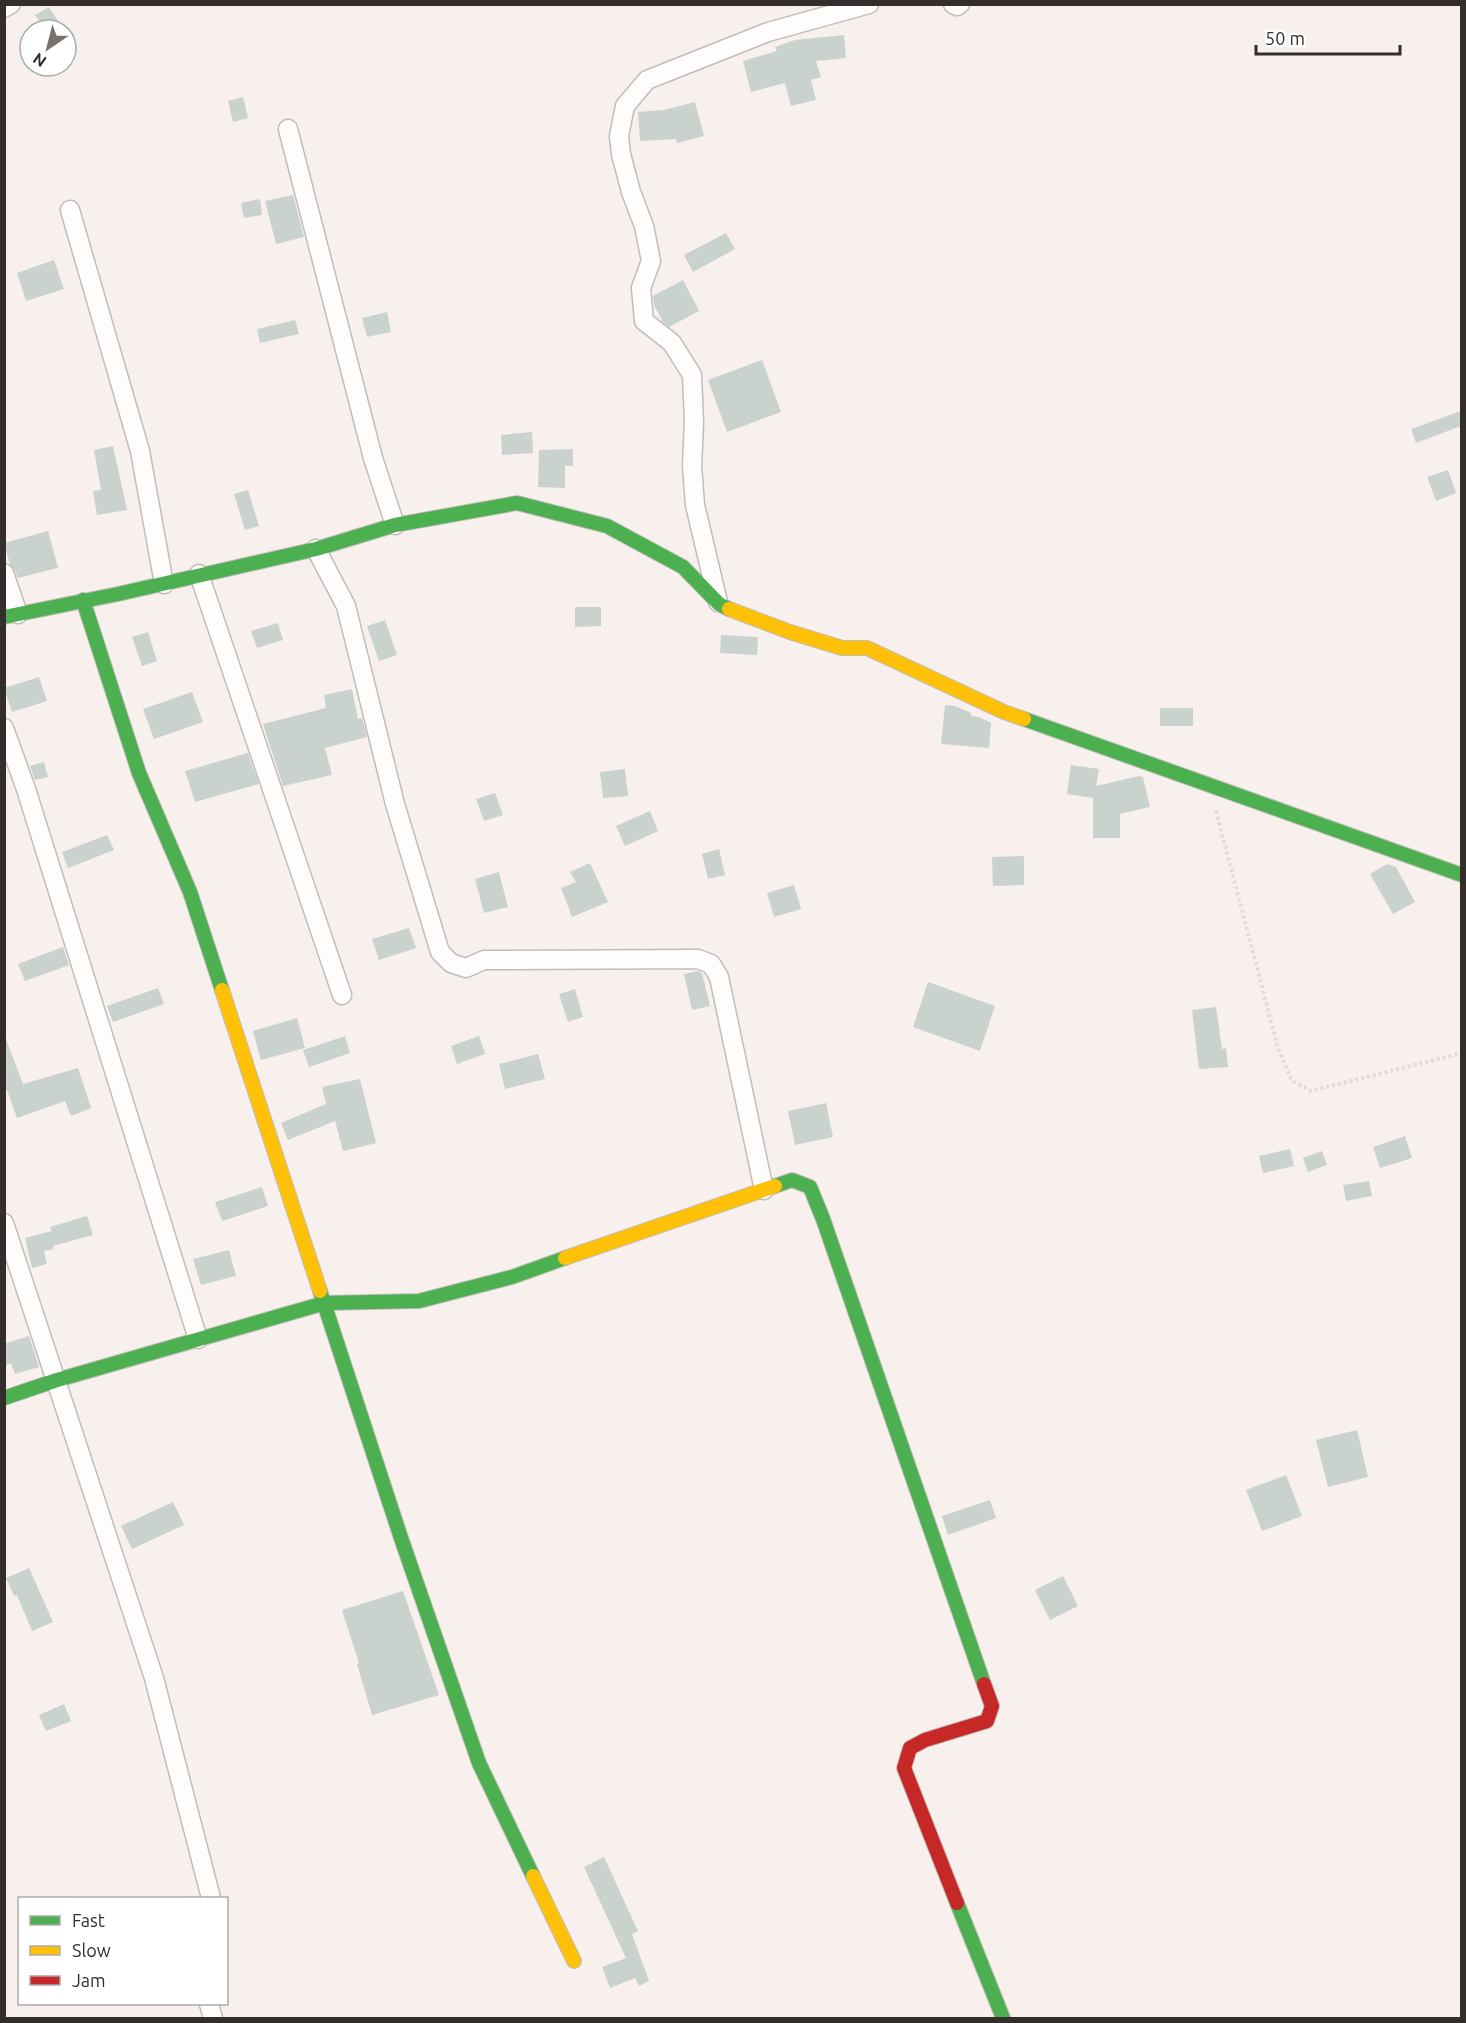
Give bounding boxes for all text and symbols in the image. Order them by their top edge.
north arrow [18,18,78,78]
scale bar [1256,18,1400,56]
text: 50 m [1265,28,1305,48]
text: N [29,49,49,71]
legend [18,1897,228,2005]
text: Fast [72,1910,105,1930]
text: Slow [72,1940,111,1960]
text: Jam [72,1970,106,1990]

